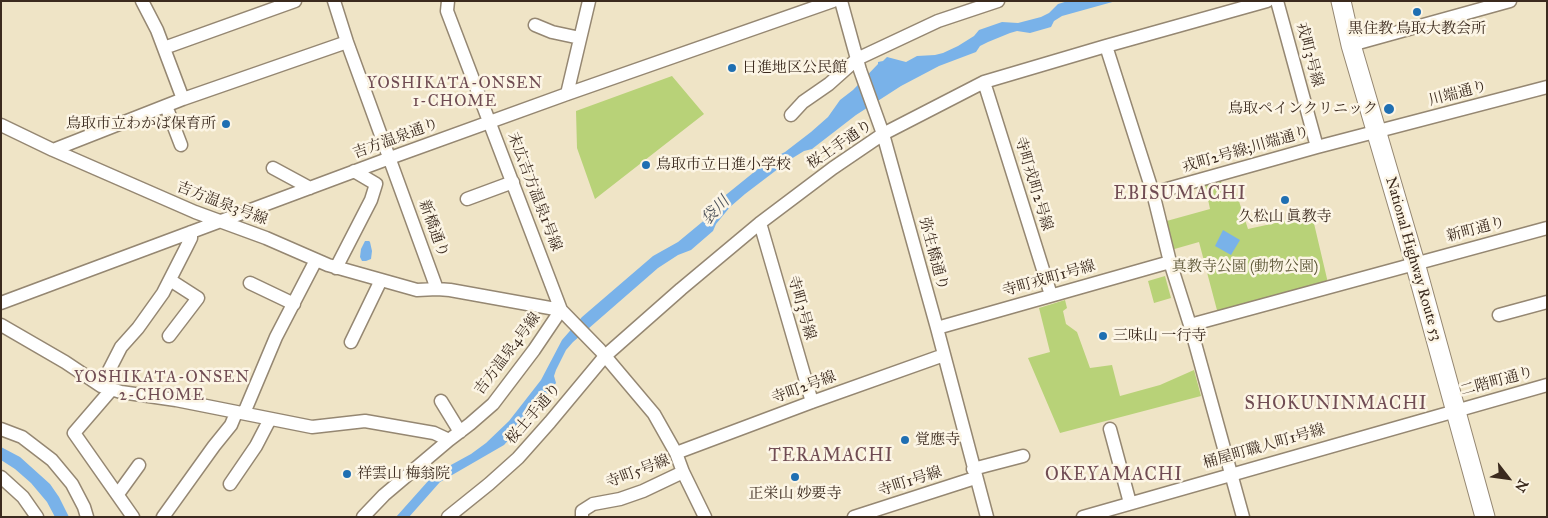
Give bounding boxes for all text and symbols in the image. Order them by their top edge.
marker: 黒住教 鳥取大教会所 [1411,6,1423,18]
place label: 黒住教 鳥取大教会所 [1348,20,1486,38]
street label: 戎町3号線 [1292,21,1326,89]
place label: 日進地区公民館 [742,59,847,77]
marker: 日進地区公民館 [726,62,738,74]
district label: YOSHIKATA-ONSEN 1-CHOME [365,74,545,112]
street label: 川端通り [1427,78,1489,110]
place label: 鳥取ペインクリニック [1228,100,1378,118]
marker: 鳥取ペインクリニック [1382,102,1396,116]
place label: 鳥取市立わかば保育所 [66,115,216,133]
street label: 吉方温泉通り [351,115,441,163]
street label: 桜土手通り [804,117,876,173]
marker: 鳥取市立わかば保育所 [220,118,232,130]
street label: 戎町2号線;川端通り [1180,123,1312,177]
street label: 末広吉方温泉1号線 [503,130,565,254]
street label: 寺町戎町2号線 [1010,135,1056,233]
place label: 鳥取市立日進小学校 [656,156,791,174]
marker: 鳥取市立日進小学校 [640,159,652,171]
street label: National Highway Route 53 [1381,175,1445,343]
street label: 吉方温泉3号線 [174,178,270,230]
district label: EBISUMACHI [1112,184,1248,206]
water label: 袋川 [698,193,734,229]
marker: 久松山 眞教寺 [1279,194,1291,206]
street label: 新橋通り [414,198,452,260]
place label: 久松山 眞教寺 [1238,208,1332,226]
street label: 新町通り [1445,214,1507,246]
street label: 弥生橋通り [915,215,951,293]
street label: 寺町戎町1号線 [1000,257,1098,301]
park label: 真教寺公園 (動物公園) [1172,258,1318,276]
street label: 寺町3号線 [783,274,819,342]
street label: 吉方温泉4号線 [471,309,545,399]
place label: 三味山 一行寺 [1113,327,1206,345]
marker: 三味山 一行寺 [1097,330,1109,342]
street label: 二階町通り [1458,364,1536,400]
district label: YOSHIKATA-ONSEN 2-CHOME [72,368,252,406]
street label: 寺町2号線 [769,368,839,408]
street label: 桜土手通り [503,380,565,448]
district label: SHOKUNINMACHI [1243,394,1429,416]
street label: 桶屋町職人町1号線 [1201,421,1327,473]
place label: 覚應寺 [915,431,960,449]
marker: 覚應寺 [899,434,911,446]
district label: TERAMACHI [767,446,895,468]
street label: 寺町5号線 [604,452,672,492]
north arrow [1483,453,1533,503]
street label: 寺町1号線 [876,463,944,501]
place label: 祥雲山 梅翁院 [357,465,450,483]
district label: OKEYAMACHI [1044,465,1184,487]
marker: 祥雲山 梅翁院 [341,468,353,480]
marker: 正栄山 妙要寺 [789,471,801,483]
text: N [1511,476,1532,495]
place label: 正栄山 妙要寺 [748,485,842,503]

